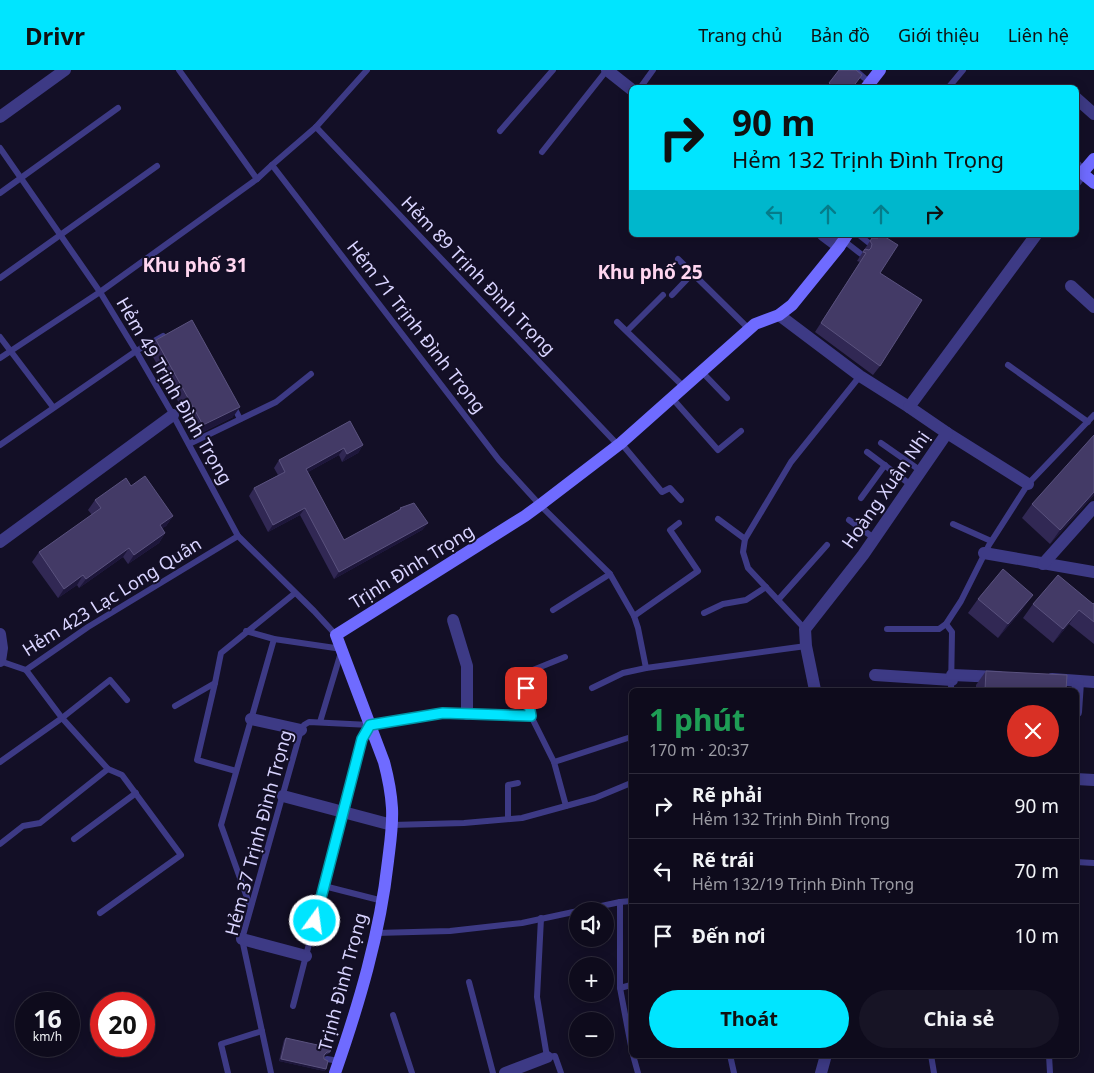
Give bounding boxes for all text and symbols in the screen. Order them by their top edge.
text: Drivr [25,19,85,52]
text: Trang chủ [698,23,782,47]
text: Bản đồ [810,23,870,47]
text: Giới thiệu [898,23,980,47]
text: Liên hệ [1008,23,1069,47]
text: 90 m [732,99,815,146]
icon: right [649,105,714,170]
text: Hẻm 132 Trịnh Đình Trọng [732,144,1004,174]
street label: Hẻm 89 Trịnh Đình Trọng [396,191,561,360]
icon: left [761,200,789,228]
icon: ahead [814,200,842,228]
icon: ahead [867,200,895,228]
icon: right [920,200,948,228]
street label: Hẻm 71 Trịnh Đình Trọng [342,235,492,417]
district label: Khu phố 31 [142,252,248,278]
district label: Khu phố 25 [597,259,703,285]
street label: Hẻm 49 Trịnh Đình Trọng [111,293,238,488]
street label: Hoàng Xuân Nhị [836,426,935,553]
street label: Trịnh Đình Trọng [345,518,478,614]
street label: Hẻm 423 Lạc Long Quân [17,531,206,661]
pin [505,667,547,709]
icon: arrive [512,674,540,702]
text: 1 phút [649,699,745,740]
button: close [1007,705,1059,757]
street label: Hẻm 37 Trịnh Đình Trọng [219,727,297,938]
text: 170 m · 20:37 [649,739,749,761]
text: Rẽ phải [692,782,762,808]
icon: right [649,792,677,820]
text: 90 m [1015,793,1059,819]
text: Hẻm 132 Trịnh Đình Trọng [692,808,890,830]
text: Rẽ trái [692,847,754,873]
icon: left [649,857,677,885]
text: 70 m [1015,858,1059,884]
text: Hẻm 132/19 Trịnh Đình Trọng [692,873,914,895]
position arrow [288,894,340,946]
map controls [569,902,614,1057]
button: sound [569,902,614,947]
street label: Trịnh Đình Trọng [312,910,372,1053]
icon: arrive [649,922,677,950]
text: Đến nơi [692,923,766,949]
text: 10 m [1015,923,1059,949]
button: + [569,957,614,1002]
button: Thoát [649,990,849,1048]
button: Chia sẻ [859,990,1059,1048]
speed limit sign: 20 [90,992,155,1057]
text: 16 [33,1001,62,1035]
button: − [569,1012,614,1057]
text: km/h [33,1028,62,1045]

